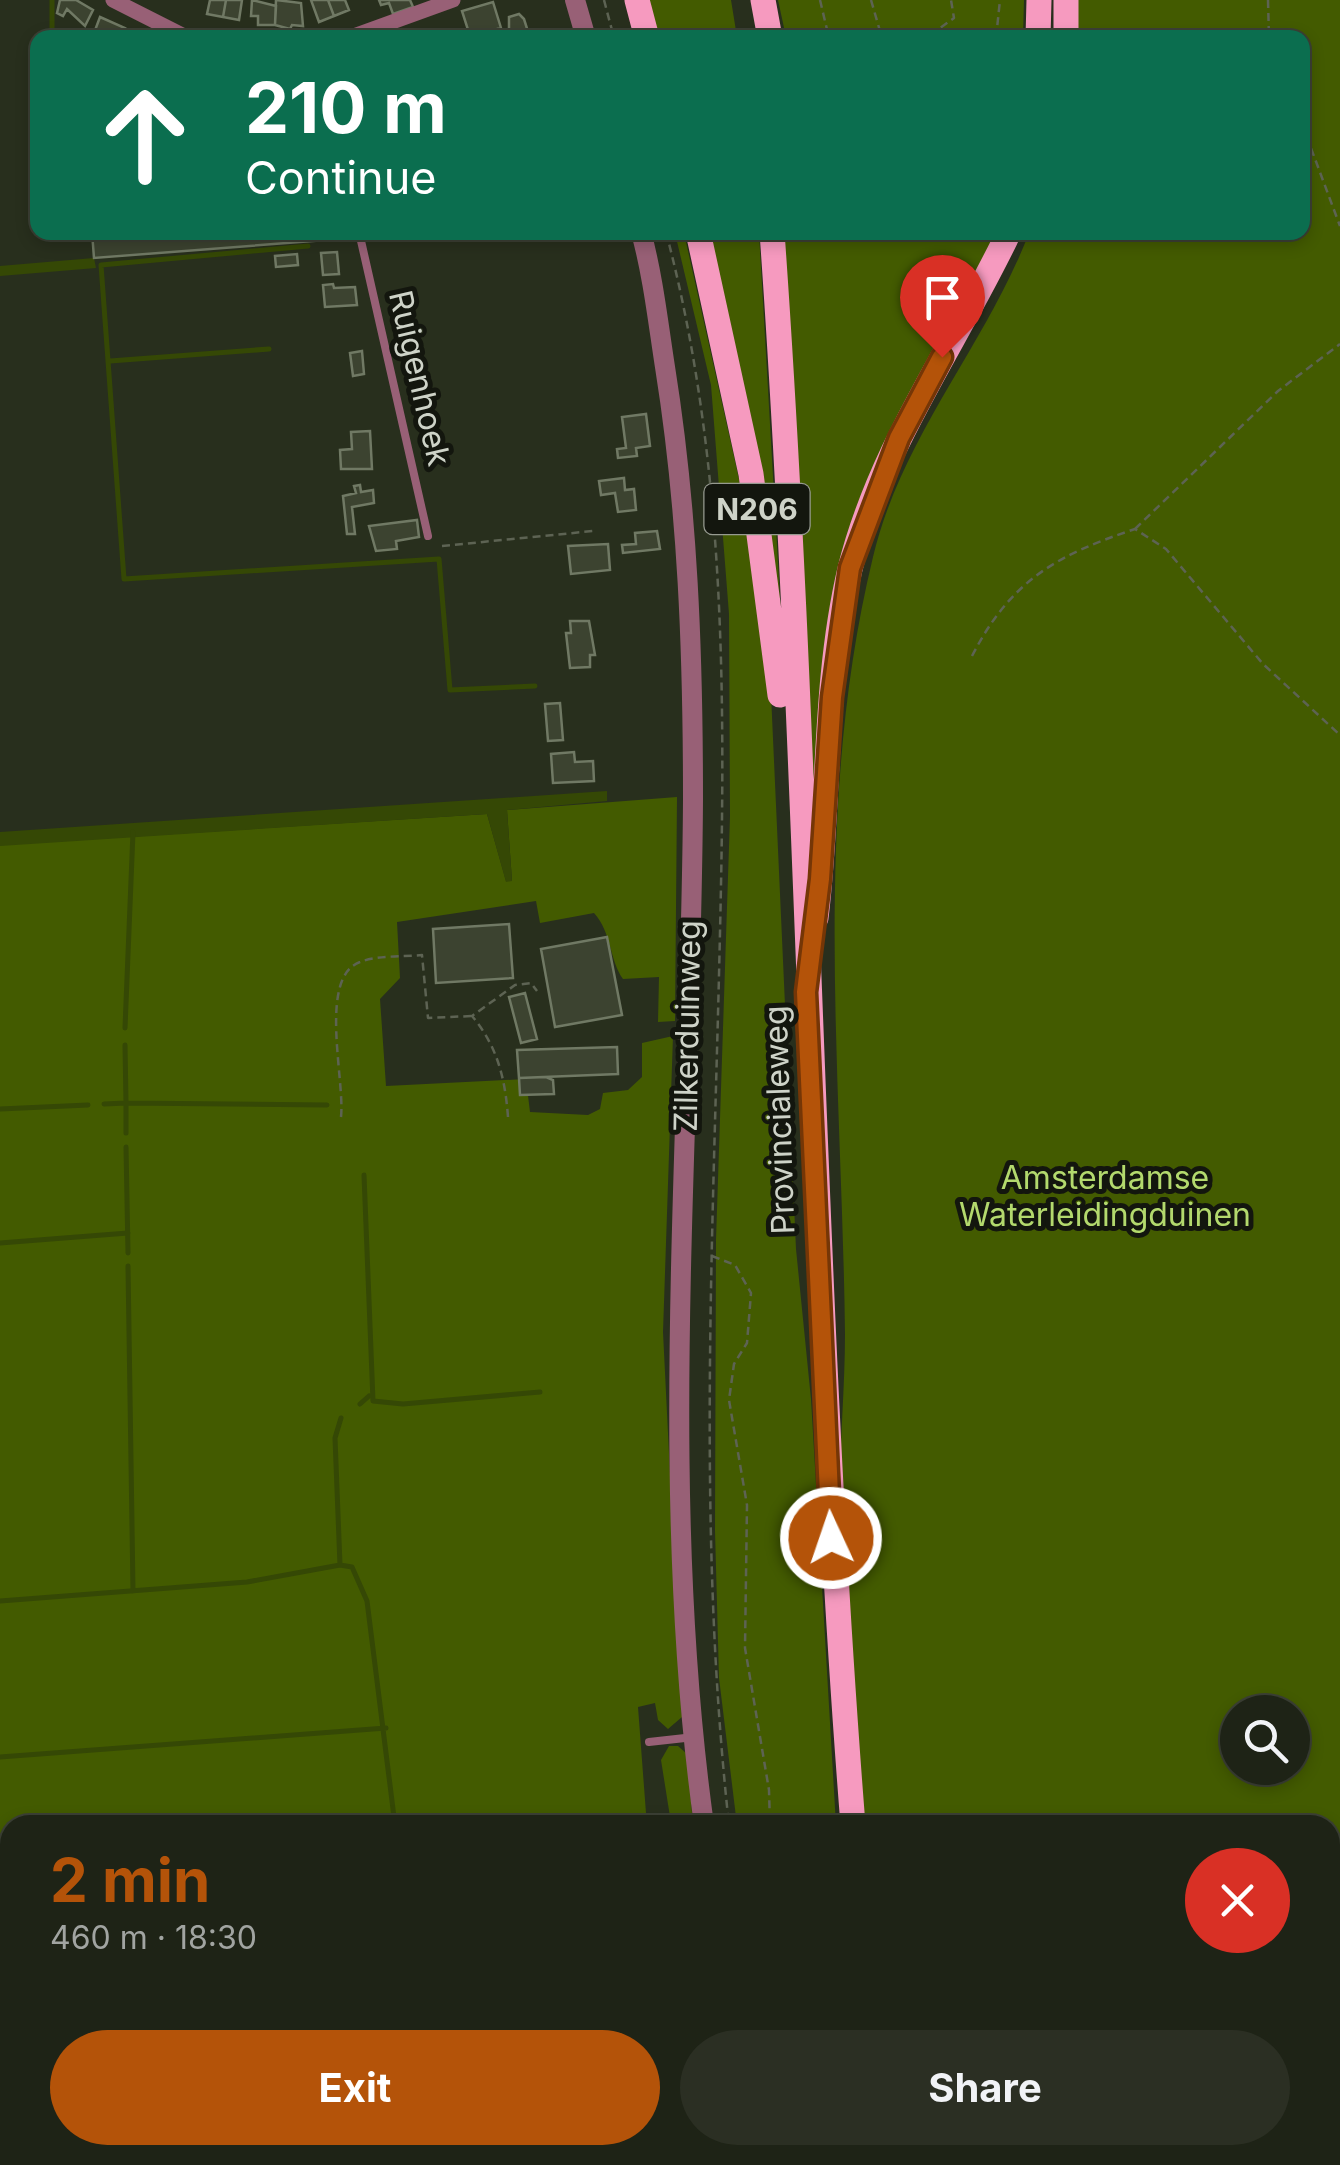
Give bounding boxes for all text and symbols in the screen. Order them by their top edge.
text: 210 m [245,65,447,150]
icon: ahead [80,70,210,200]
text: Continue [245,150,437,205]
pin [900,255,985,358]
icon: arrive [915,270,970,325]
street label: Ruigenhoek [381,287,459,470]
road number: N206 [704,484,810,534]
street label: Zilkerduinweg [666,920,708,1132]
street label: Provincialeweg [756,1005,802,1235]
park label: Amsterdamse Waterleidingduinen [959,1158,1251,1234]
position arrow [779,1486,883,1590]
map controls [1220,1695,1310,1785]
button: search [1220,1695,1310,1785]
text: 2 min [50,1844,210,1916]
button: close [1185,1848,1290,1953]
text: 460 m · 18:30 [50,1918,257,1957]
button: Exit [50,2030,660,2145]
button: Share [680,2030,1290,2145]

